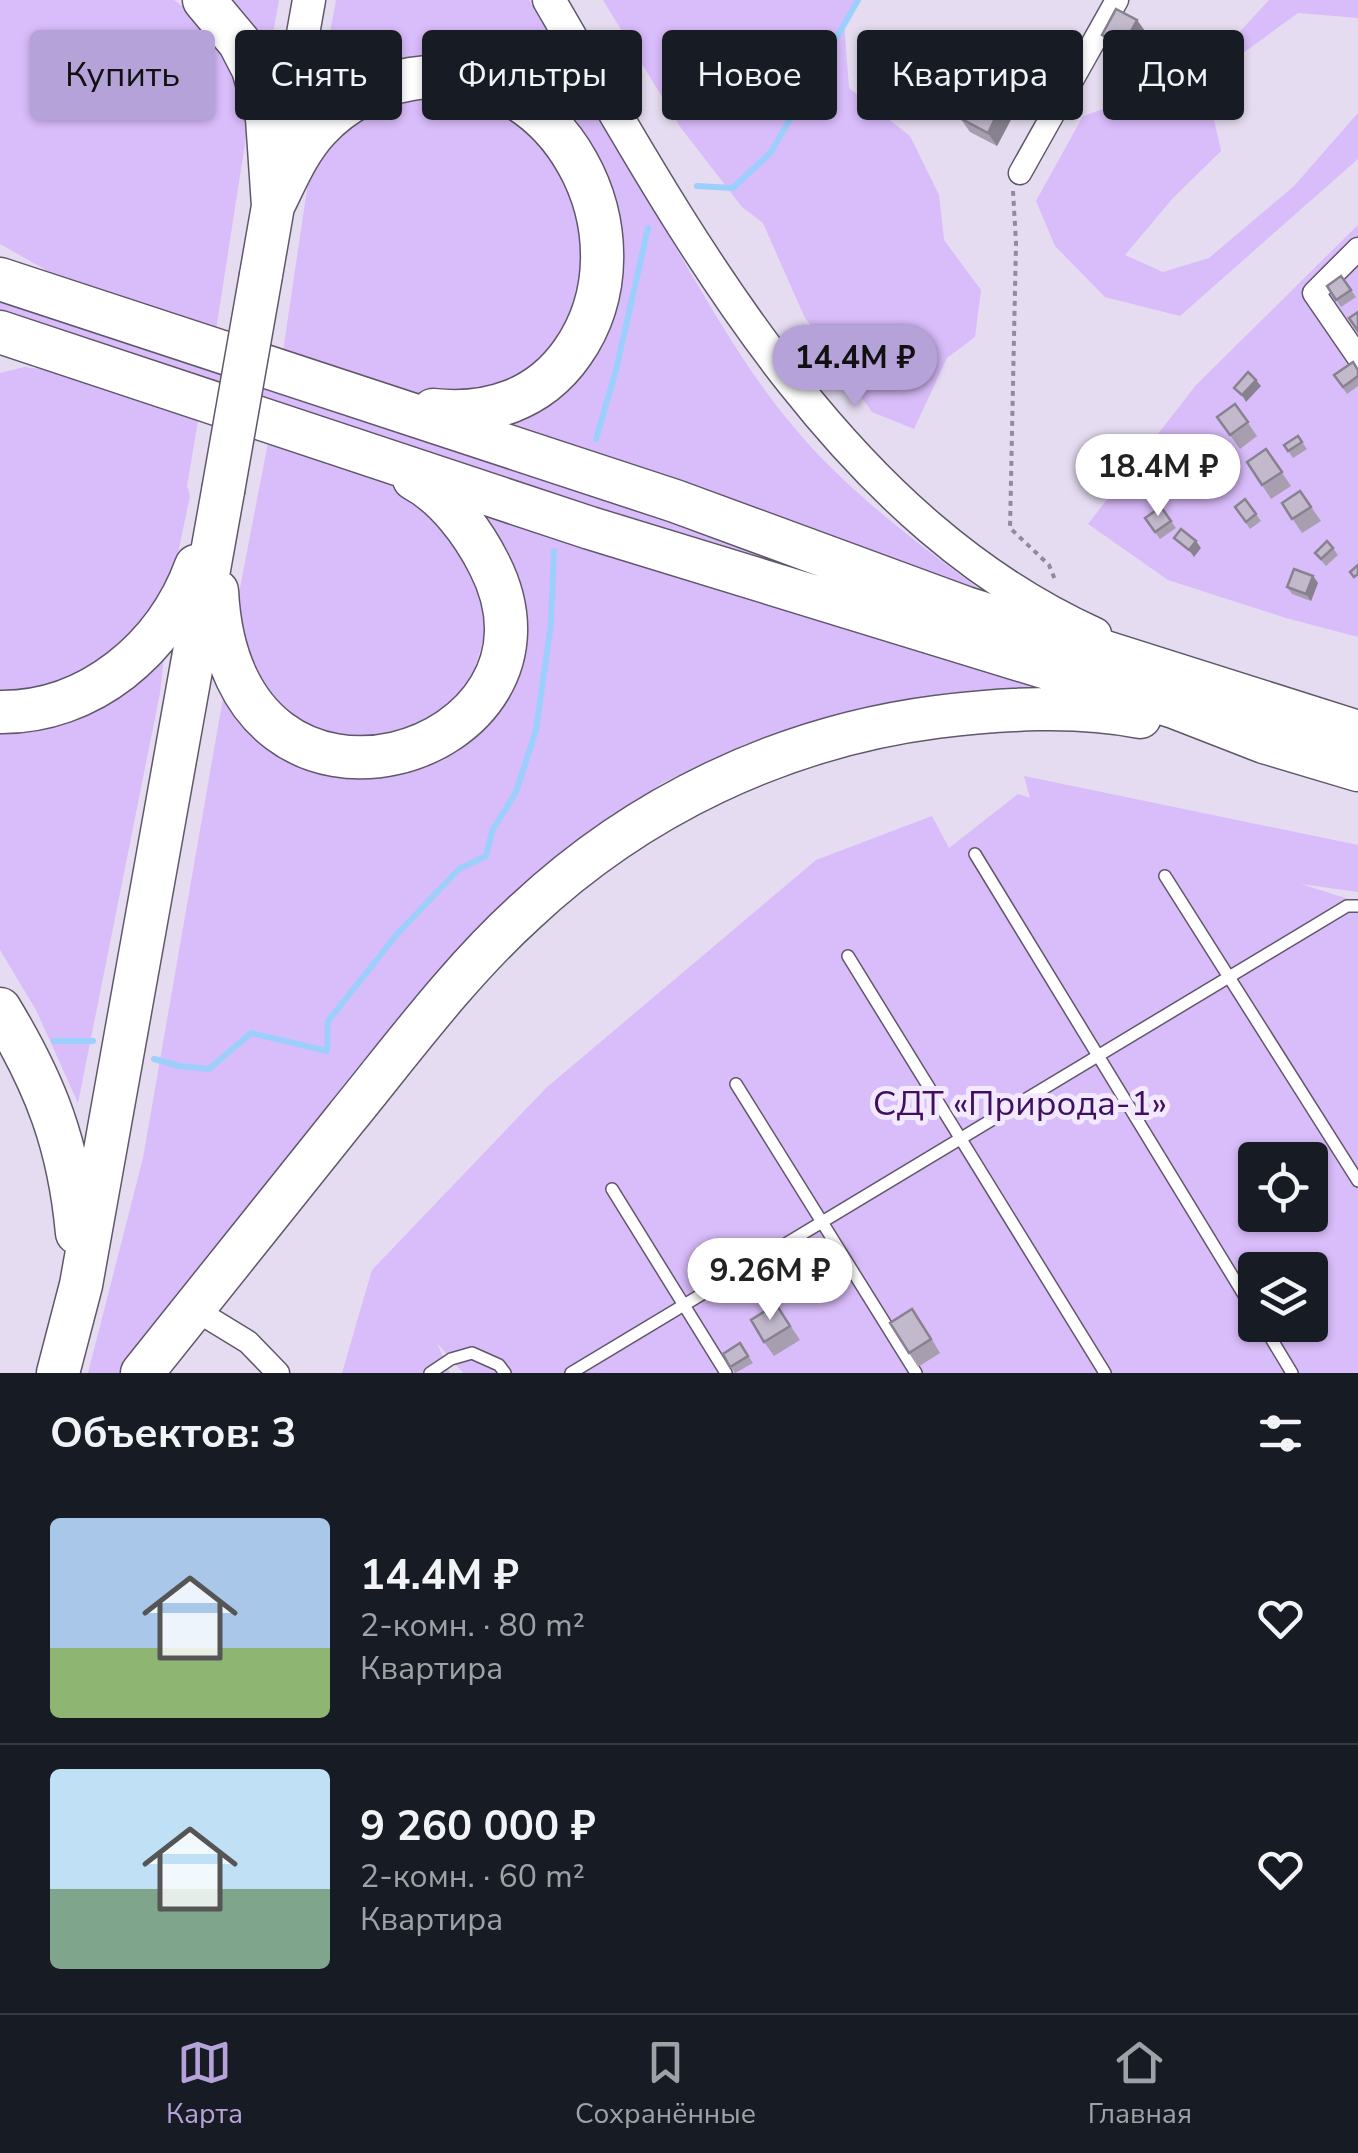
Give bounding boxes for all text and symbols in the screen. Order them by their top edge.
chip: Купить [30,30,215,120]
chip: Снять [235,30,402,120]
chip: Фильтры [422,30,642,120]
chip: Новое [662,30,837,120]
chip: Квартира [857,30,1083,120]
chip: Дом [1103,30,1244,120]
pin: 14.4M ₽ [763,325,947,410]
text: 14.4M ₽ [794,336,916,379]
pin: 18.4M ₽ [1066,434,1250,519]
text: 18.4M ₽ [1097,445,1219,488]
park label: СДТ «Природа-1» [873,1080,1167,1127]
map controls [1238,1142,1328,1342]
button: locate [1238,1142,1328,1232]
pin: 9.26M ₽ [678,1238,862,1323]
text: 9.26M ₽ [709,1249,831,1292]
button: layers [1238,1252,1328,1342]
text: Объектов: 3 [50,1405,296,1462]
icon: filters [1253,1406,1308,1461]
text: 14.4M ₽ [360,1547,519,1604]
icon: home [130,1558,250,1678]
icon: heart [1253,1591,1308,1646]
text: 2-комн. · 80 m² [360,1604,585,1647]
text: Квартира [360,1647,503,1690]
text: 9 260 000 ₽ [360,1798,596,1855]
icon: home [130,1809,250,1929]
icon: heart [1253,1842,1308,1897]
text: 2-комн. · 60 m² [360,1855,585,1898]
text: Квартира [360,1898,503,1941]
tab: Карта [166,2035,243,2133]
tab: Сохранённые [575,2035,756,2133]
tab: Главная [1088,2035,1192,2133]

